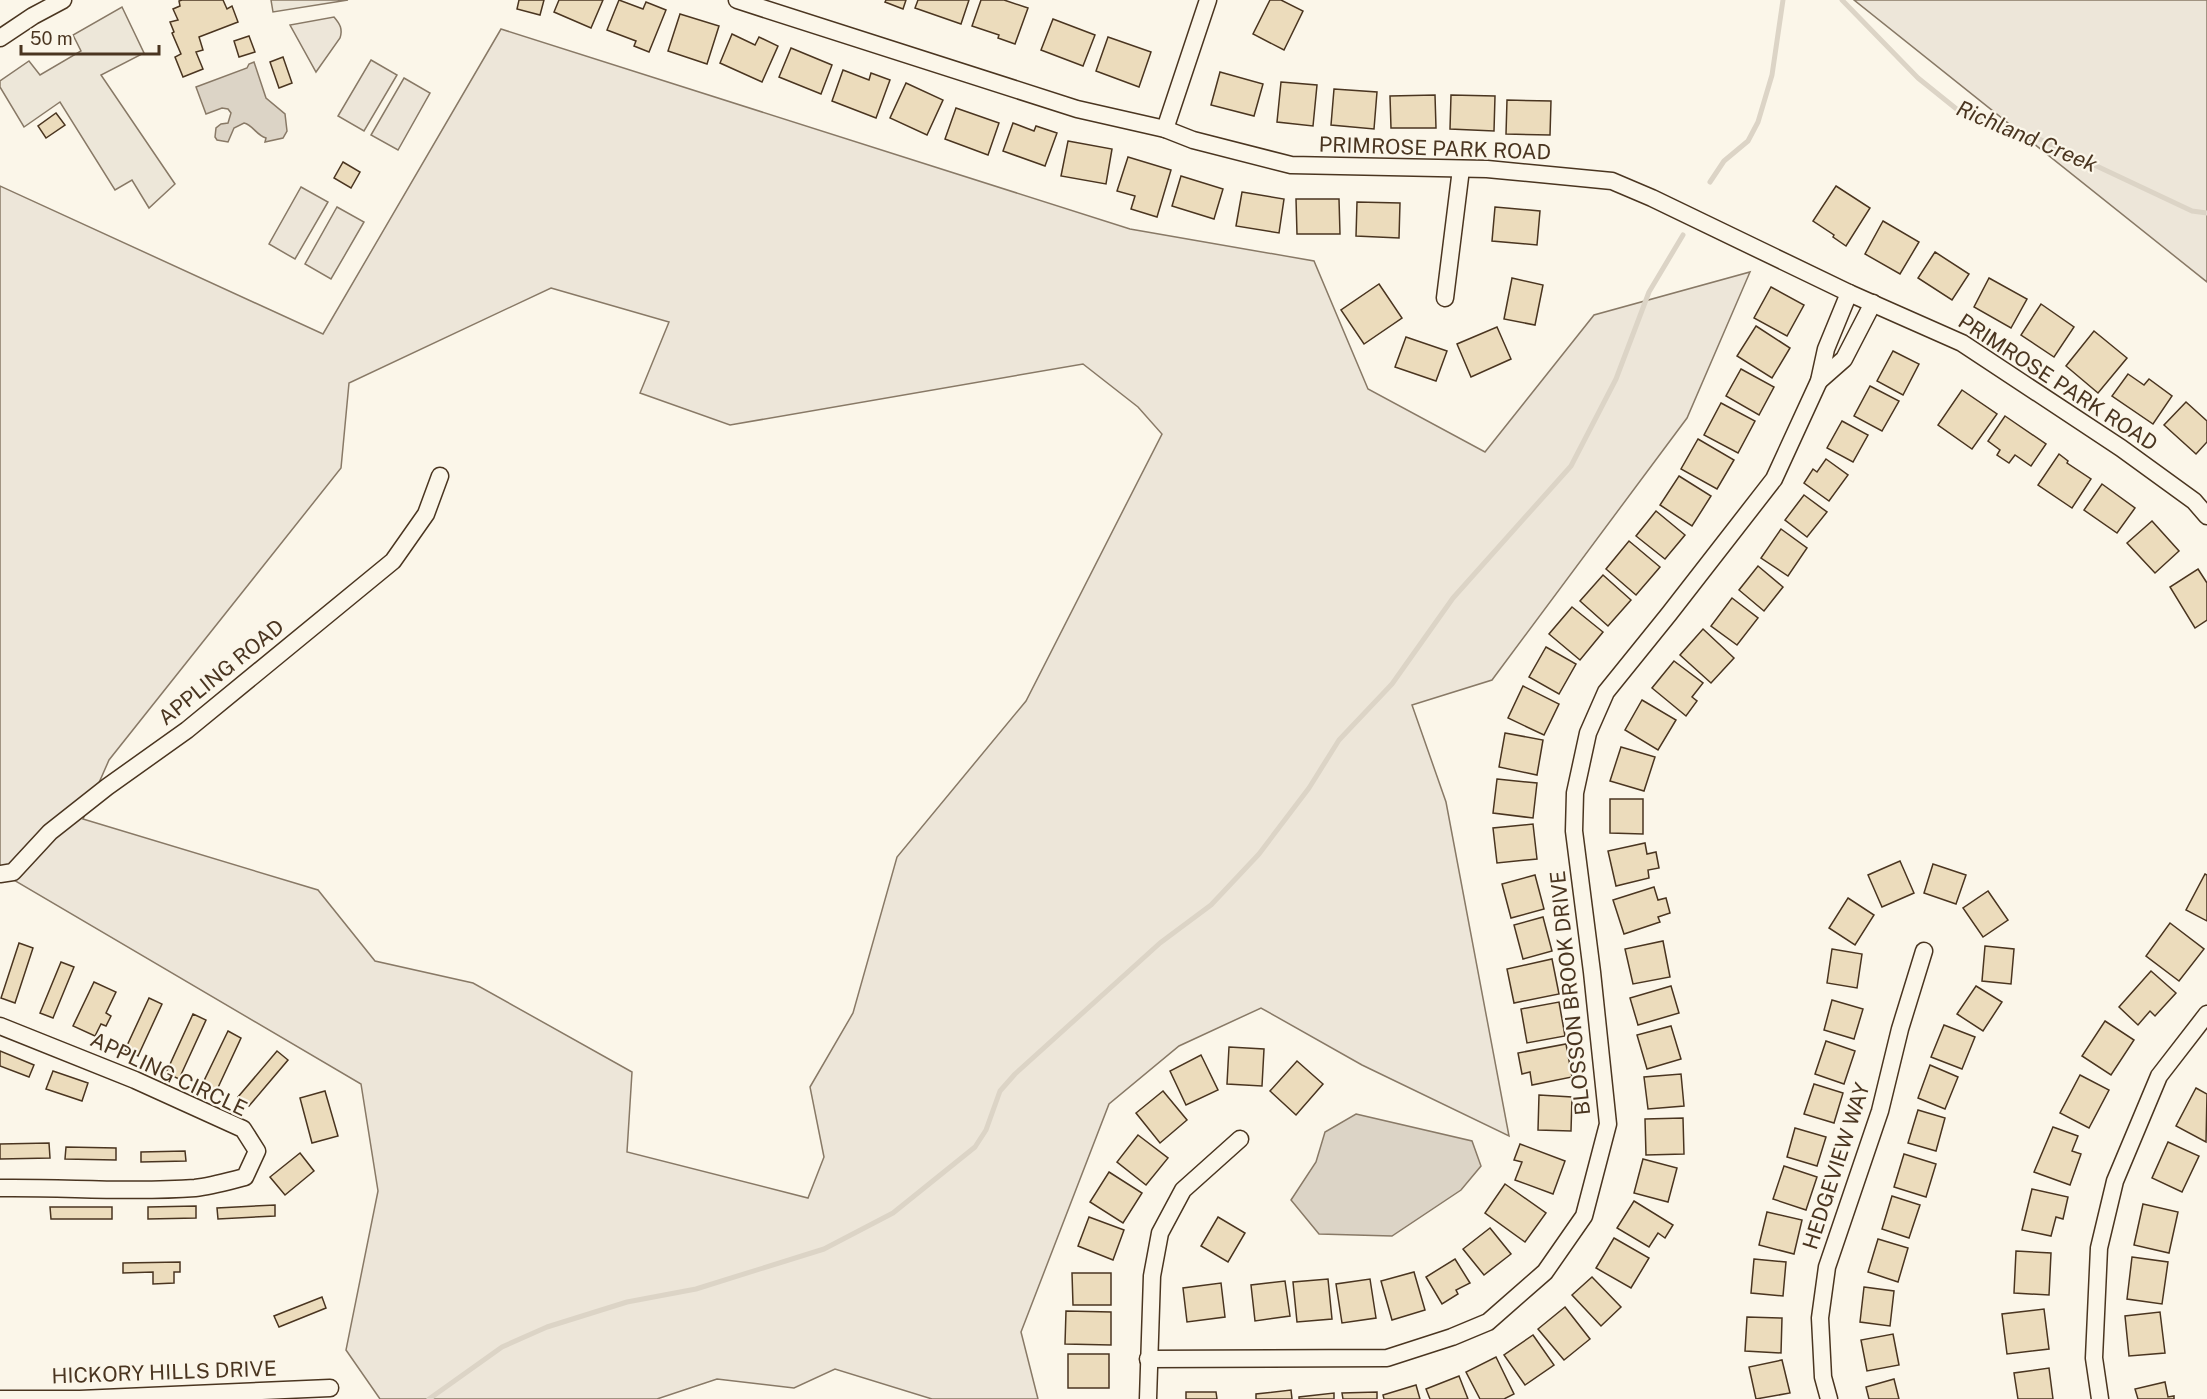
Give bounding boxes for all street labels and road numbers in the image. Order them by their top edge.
street label: PRIMROSE PARK ROAD [1318,131,1552,165]
street label: PRIMROSE PARK ROAD [1954,308,2162,456]
street label: APPLING ROAD [153,614,289,730]
street label: BLOSSON BROOK DRIVE [1545,869,1595,1117]
street label: APPLING CIRCLE [87,1027,251,1121]
street label: HEDGEVIEW WAY [1797,1079,1875,1253]
street label: HICKORY HILLS DRIVE [51,1356,277,1388]

